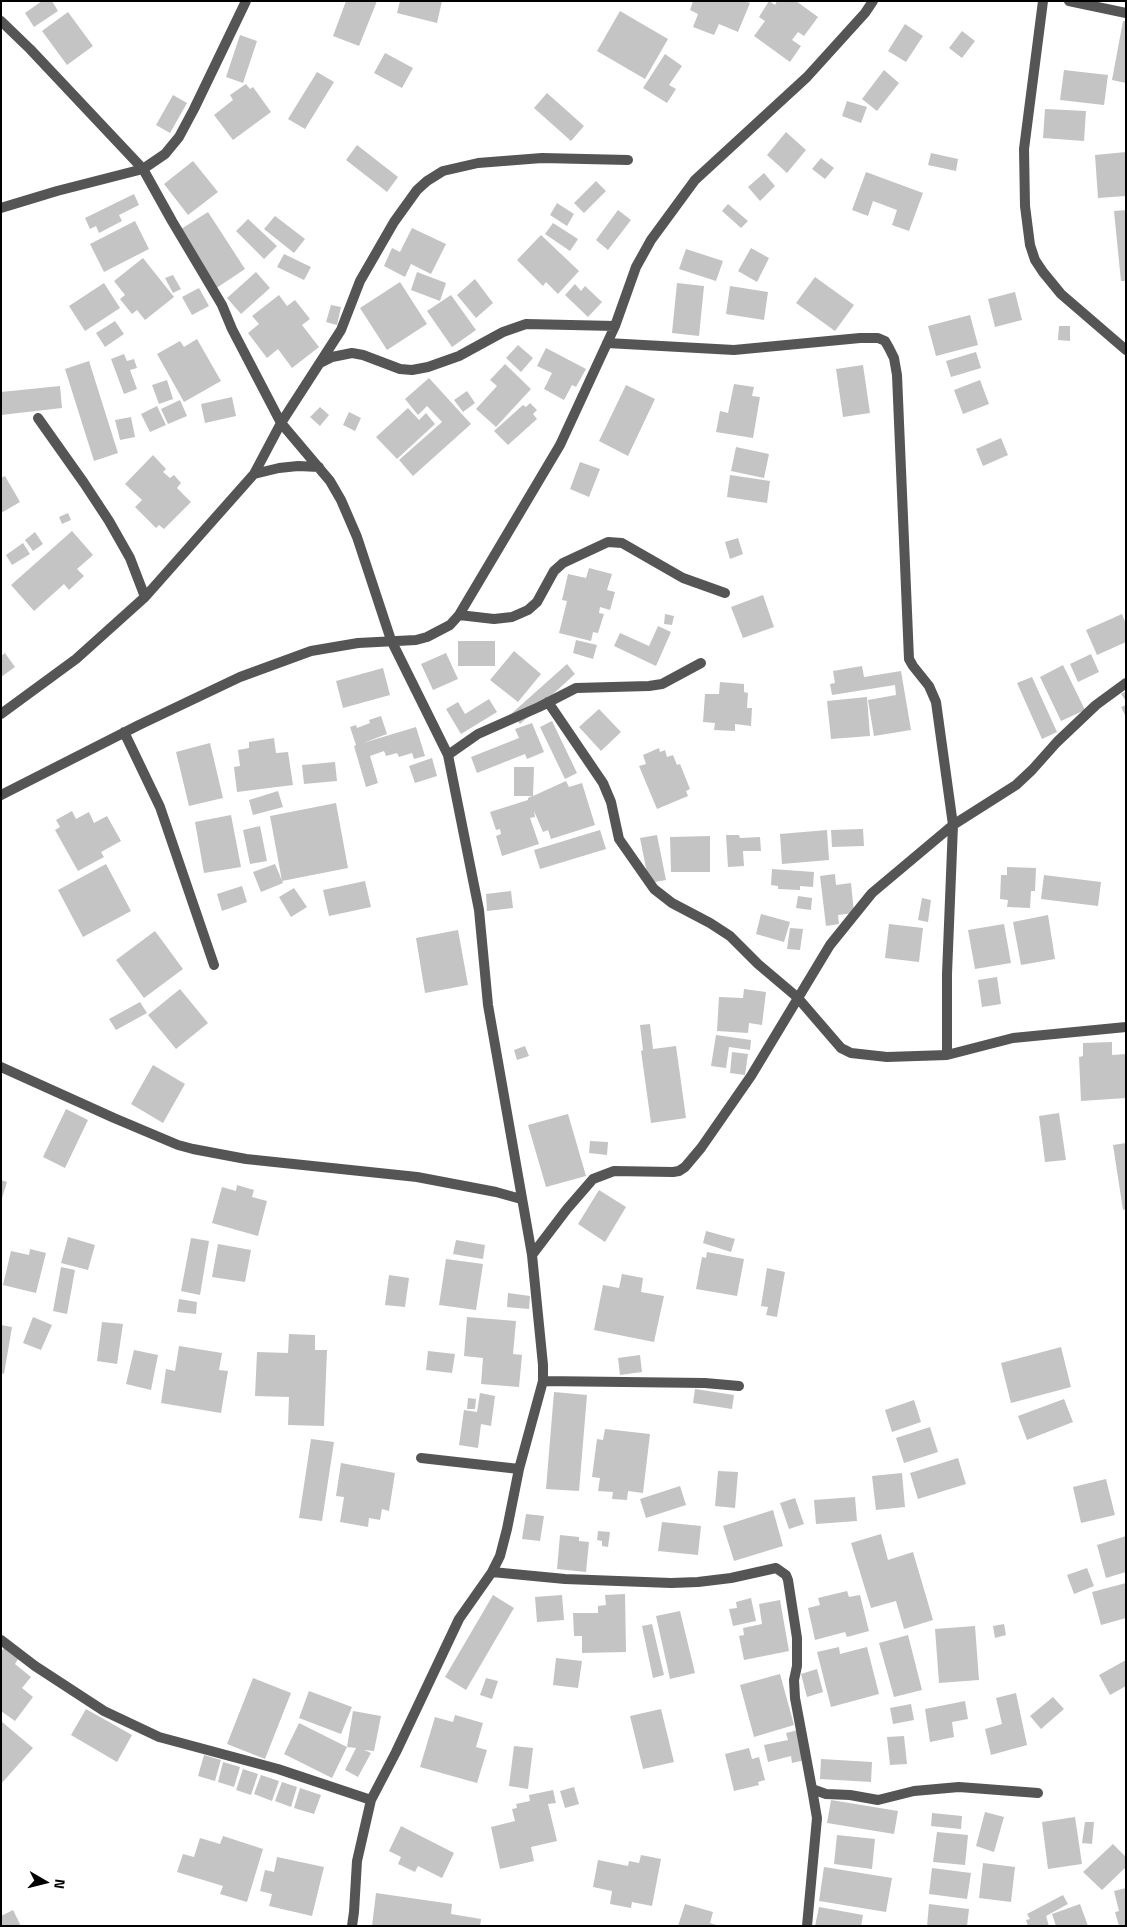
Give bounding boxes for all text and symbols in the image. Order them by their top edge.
north arrow [20,1857,70,1907]
text: N [49,1878,71,1890]

